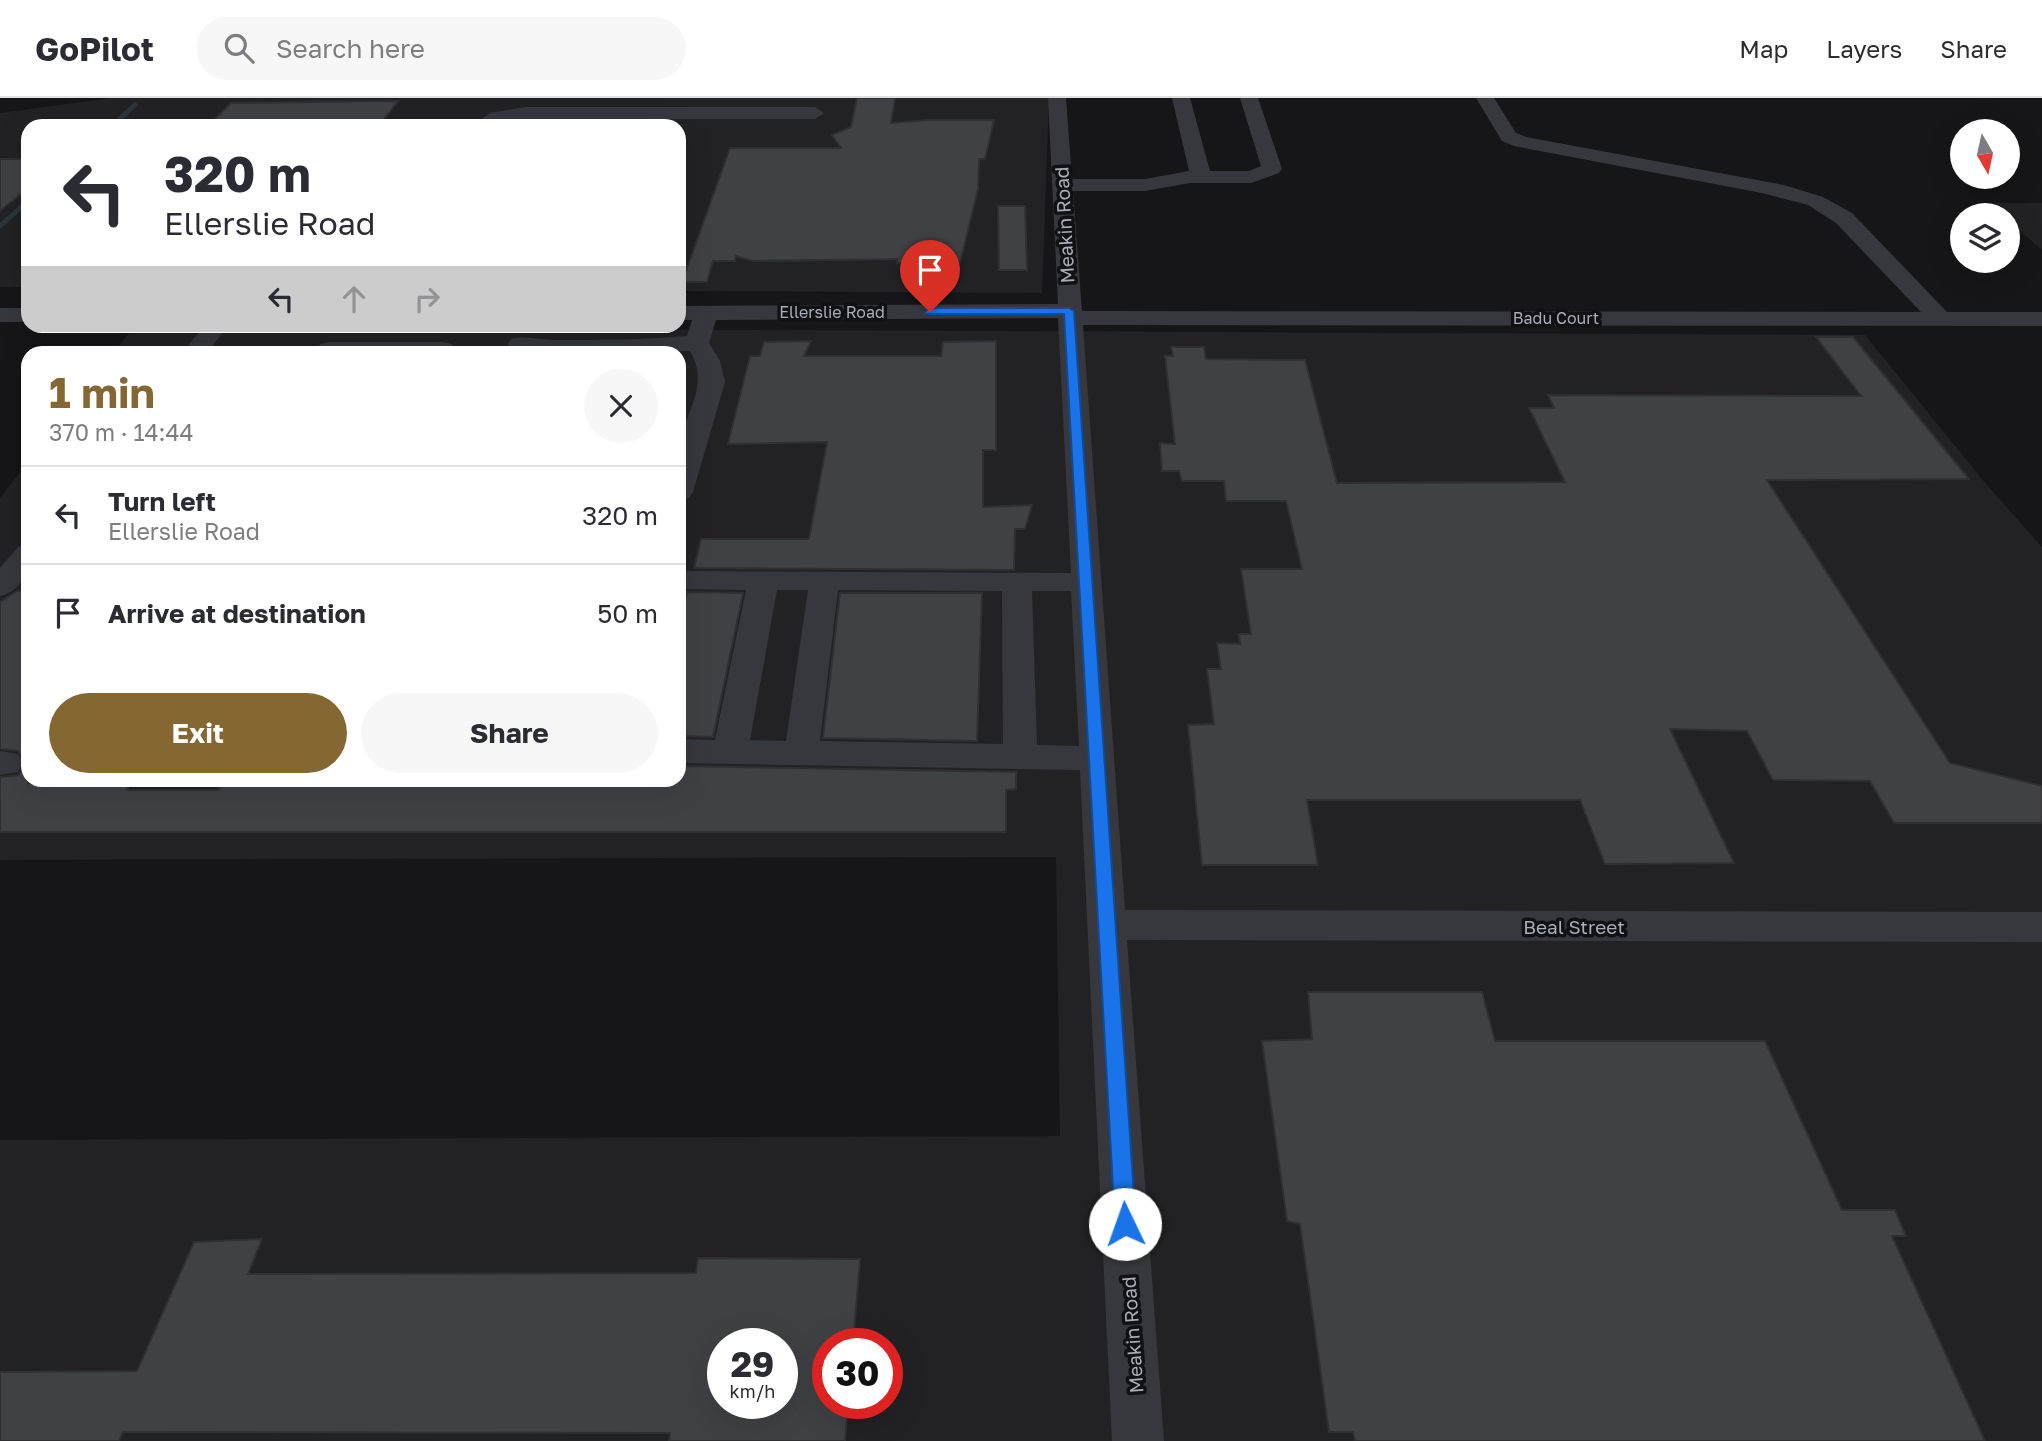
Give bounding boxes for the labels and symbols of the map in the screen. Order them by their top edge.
north arrow [1950,119,2020,189]
street label: Meakin Road [1049,166,1079,284]
pin [900,240,960,312]
street label: Ellerslie Road [779,302,885,322]
street label: Badu Court [1513,308,1599,328]
street label: Beal Street [1523,915,1625,938]
position arrow [1088,1187,1162,1261]
street label: Meakin Road [1116,1276,1148,1394]
speed limit sign: 30 [812,1328,903,1419]

